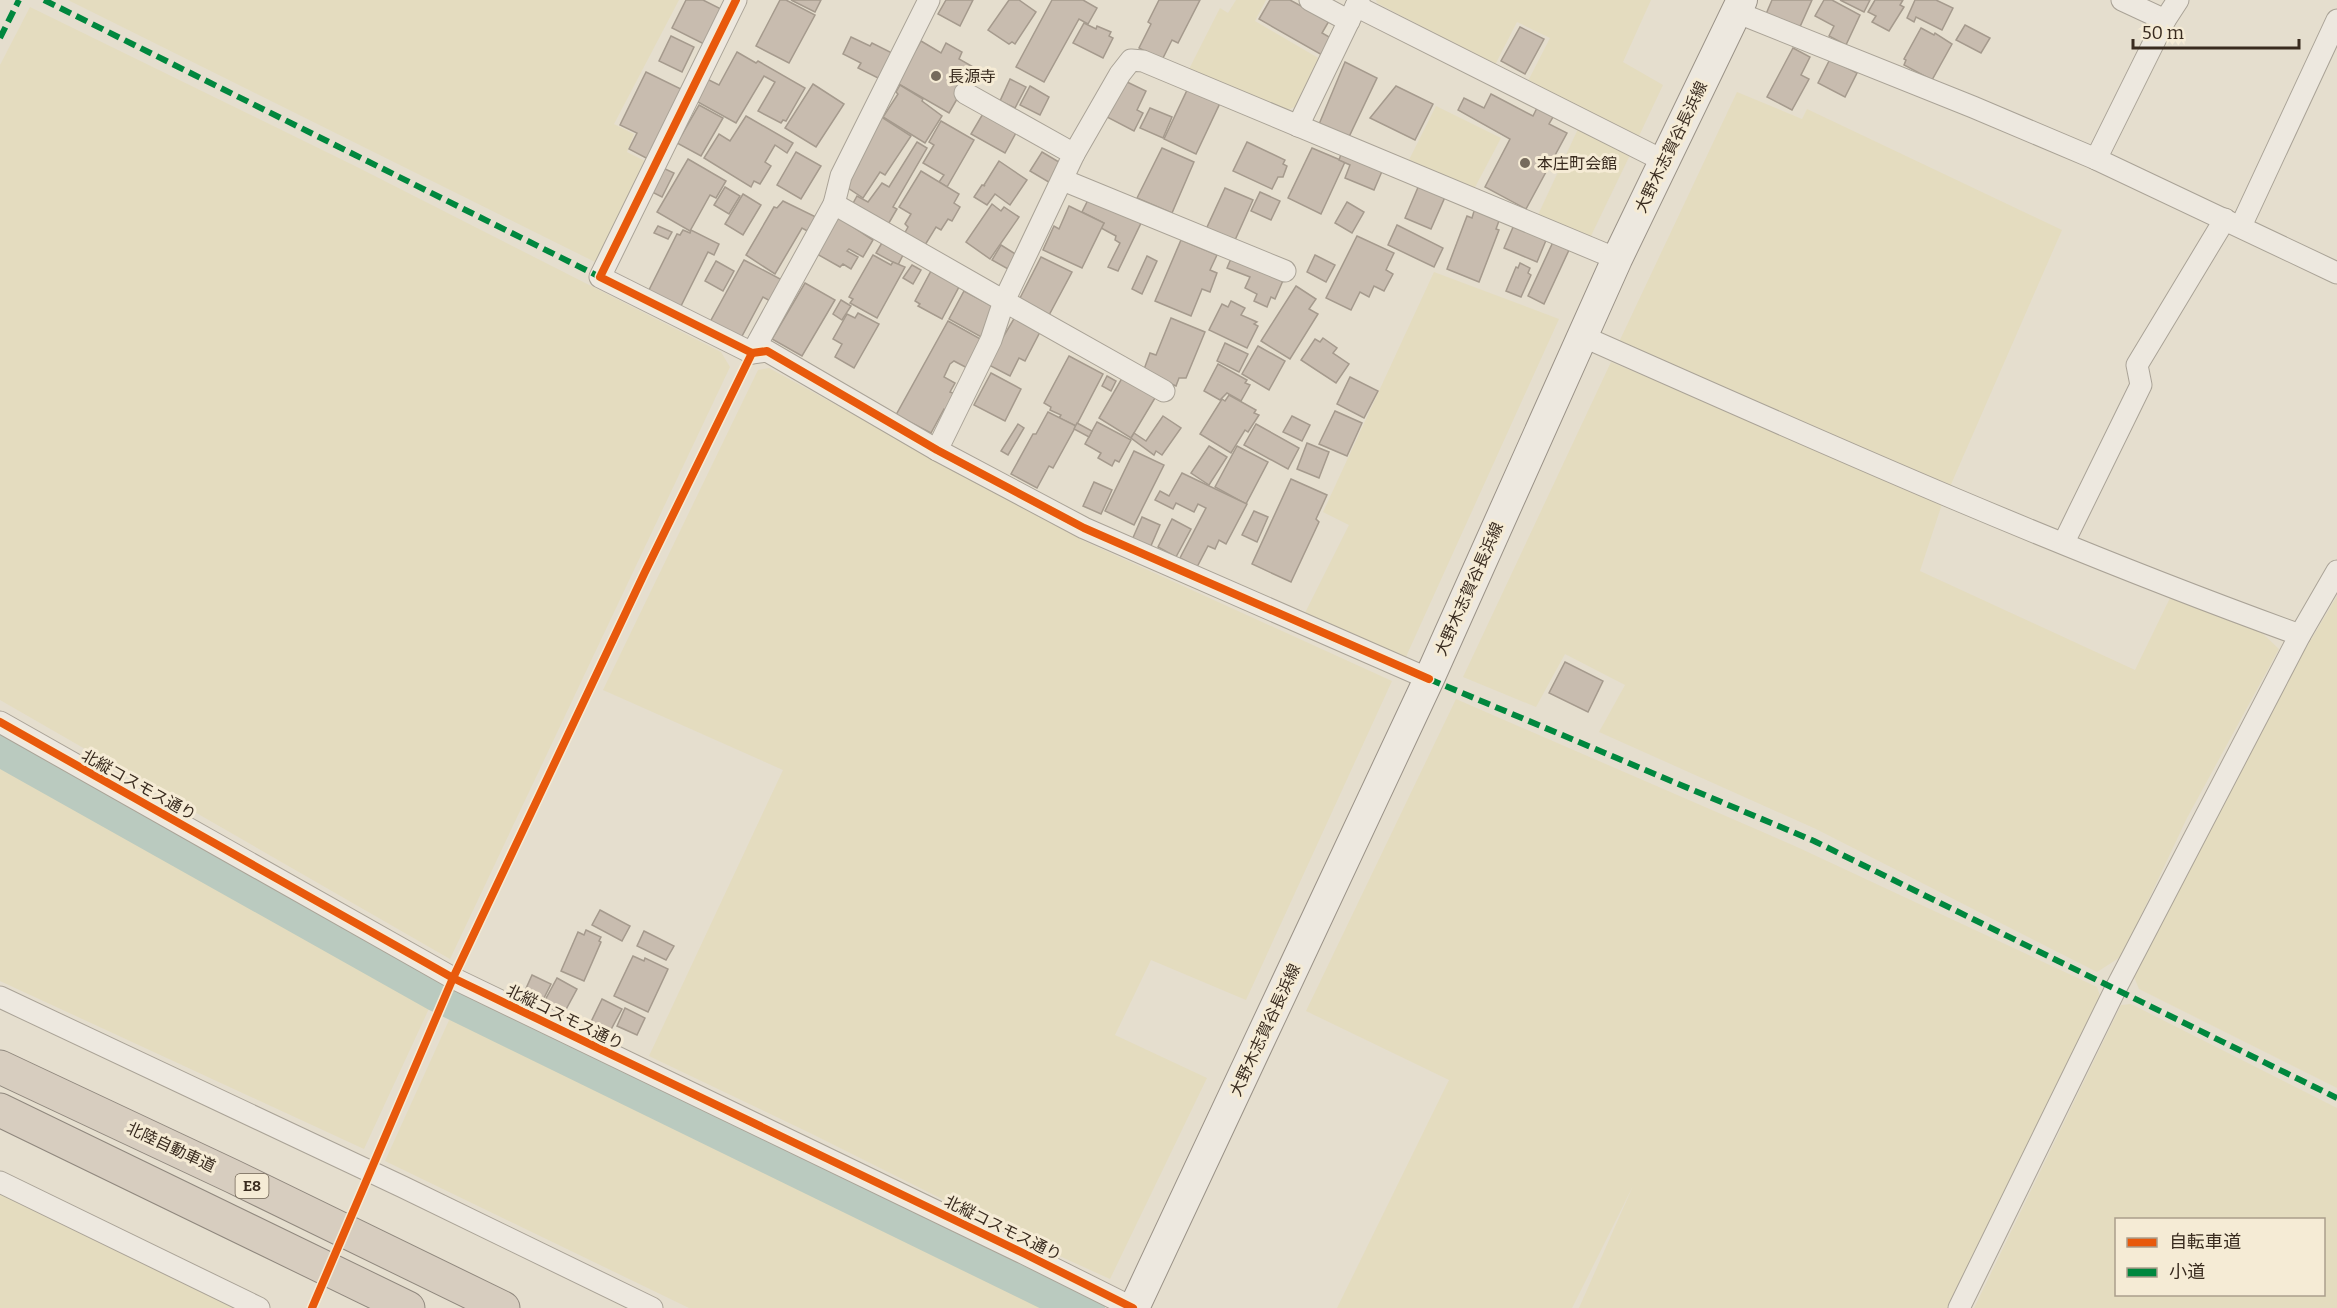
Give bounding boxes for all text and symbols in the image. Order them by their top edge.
scale bar [2133,12,2300,50]
text: 50 m [2142,22,2184,44]
place label: 長源寺 [948,67,996,86]
marker: 長源寺 [929,69,943,83]
street label: 大野木志賀谷長浜線 [1631,78,1711,216]
place label: 本庄町会館 [1537,154,1617,173]
marker: 本庄町会館 [1518,156,1532,170]
street label: 大野木志賀谷長浜線 [1431,519,1507,659]
street label: 北縦コスモス通り [78,746,200,824]
street label: 大野木志賀谷長浜線 [1226,961,1304,1099]
street label: 北縦コスモス通り [503,980,627,1054]
street label: 北陸自動車道 [123,1118,219,1176]
road number: E8 [236,1174,268,1198]
street label: 北縦コスモス通り [941,1191,1065,1265]
legend [2115,1218,2325,1296]
text: 自転車道 [2169,1231,2241,1253]
text: 小道 [2169,1261,2205,1283]

